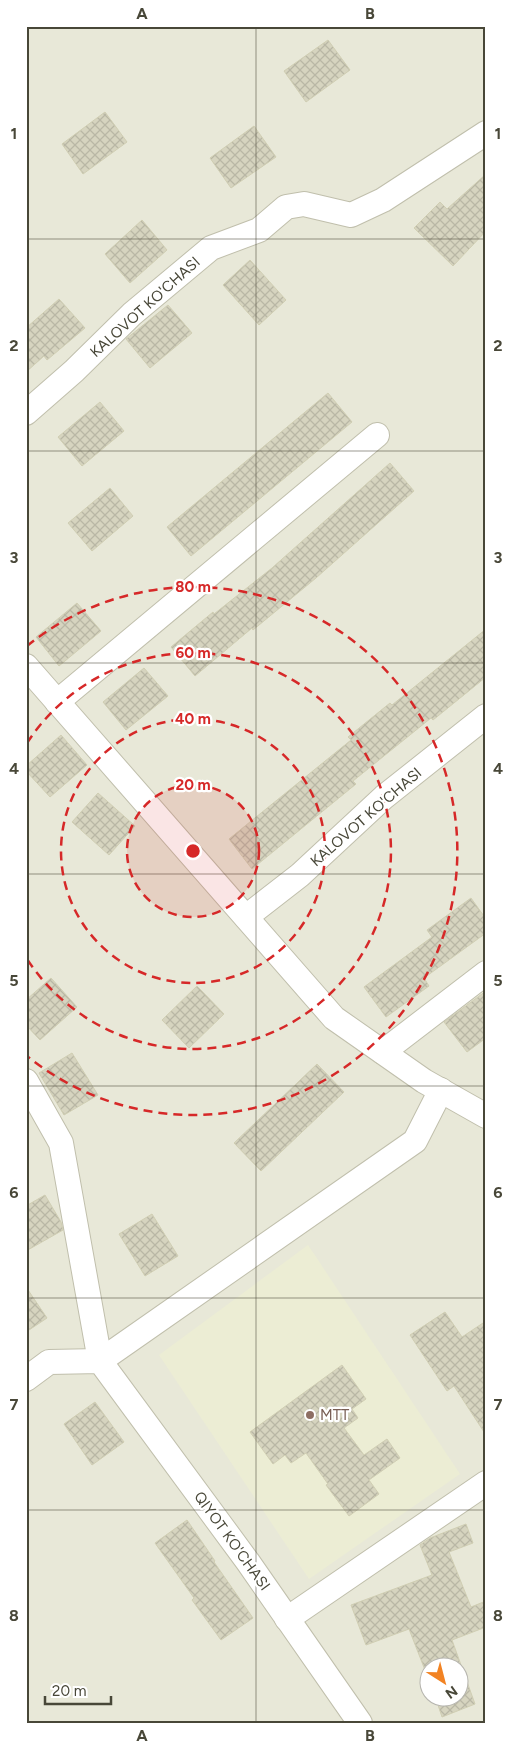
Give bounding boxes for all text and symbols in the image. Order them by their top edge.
text: A [136,4,148,23]
text: B [365,4,375,23]
text: 1 [11,124,17,143]
text: 1 [495,124,501,143]
street label: KALOVOT KO'CHASI [86,253,204,361]
text: 2 [9,336,19,355]
text: 2 [493,336,503,355]
text: 3 [10,548,19,567]
text: 3 [494,548,503,567]
text: 80 m [175,578,211,596]
text: 60 m [175,644,211,662]
text: 40 m [175,710,211,728]
text: 4 [9,759,19,778]
text: 4 [493,759,503,778]
street label: KALOVOT KO'CHASI [307,764,425,870]
text: 20 m [175,776,211,794]
centre of rings [184,842,202,860]
text: 5 [9,971,19,990]
text: 5 [493,971,503,990]
text: 6 [9,1183,19,1202]
text: 6 [493,1183,503,1202]
text: 7 [10,1395,19,1414]
text: 7 [494,1395,503,1414]
place label: MTT [320,1406,350,1424]
marker: MTT [304,1409,316,1421]
street label: QIYOT KO'CHASI [190,1488,274,1594]
text: 8 [9,1606,19,1625]
text: 8 [493,1606,503,1625]
north arrow [420,1656,470,1706]
scale bar [45,1674,111,1706]
text: 20 m [52,1682,86,1700]
text: N [442,1682,461,1702]
text: A [136,1726,148,1745]
text: B [365,1726,375,1745]

